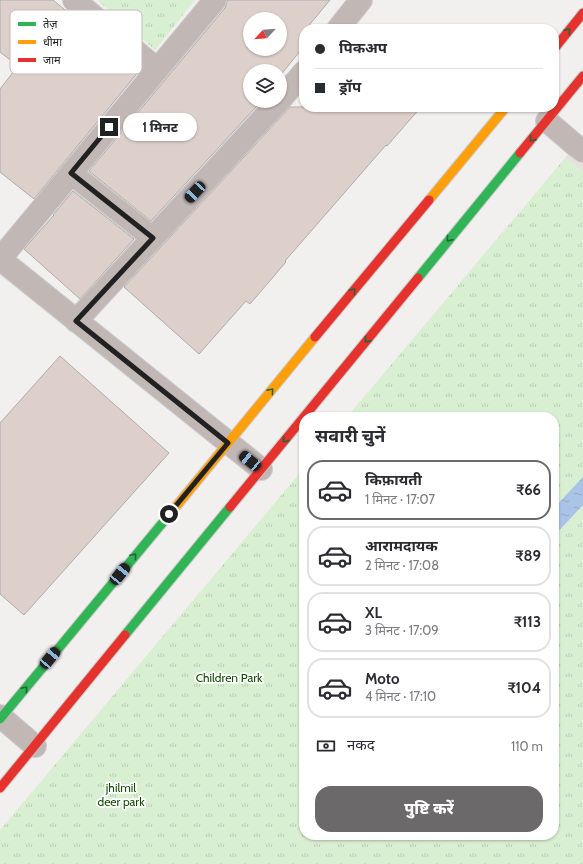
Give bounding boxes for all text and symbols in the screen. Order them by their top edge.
legend [10,10,142,74]
north arrow [243,12,287,56]
map controls [243,12,287,108]
text: तेज़ [43,17,58,31]
one-way arrow [564,28,571,36]
text: धीमा [43,35,62,49]
text: पिकअप [339,39,387,57]
text: जाम [43,53,61,67]
button: layers [243,64,287,108]
text: ड्रॉप [339,78,361,96]
callout: 1 मिनट [123,113,197,141]
route end [100,118,118,136]
text: 1 मिनट [142,119,178,135]
one-way arrow [529,134,536,141]
car [182,179,208,205]
one-way arrow [447,235,454,242]
one-way arrow [349,288,356,296]
one-way arrow [365,335,372,342]
one-way arrow [266,389,273,396]
text: सवारी चुनें [315,425,385,447]
one-way arrow [282,436,289,443]
car [237,449,263,473]
text: किफ़ायती [365,471,422,489]
icon: car [317,472,353,508]
text: ₹66 [516,481,541,499]
text: 1 मिनट · 17:07 [365,491,435,507]
route start [160,505,178,523]
text: आरामदायक [365,537,438,555]
icon: car [317,538,353,574]
text: ₹89 [515,547,541,565]
one-way arrow [130,554,137,561]
text: 2 मिनट · 17:08 [365,557,439,573]
car [108,561,132,587]
icon: car [317,604,353,640]
text: XL [365,604,382,622]
text: ₹113 [514,613,541,631]
text: 3 मिनट · 17:09 [365,622,439,638]
car [38,645,62,671]
park label: Children Park [196,670,263,685]
icon: car [317,670,353,706]
text: Moto [365,670,399,688]
text: ₹104 [507,679,541,697]
one-way arrow [20,686,27,693]
text: 4 मिनट · 17:10 [365,688,436,704]
icon: cash [315,735,337,757]
text: नकद [347,736,375,754]
text: 110 m [511,738,543,754]
park label: jhilmil deer park [97,780,145,809]
button: पुष्टि करें [315,786,543,832]

